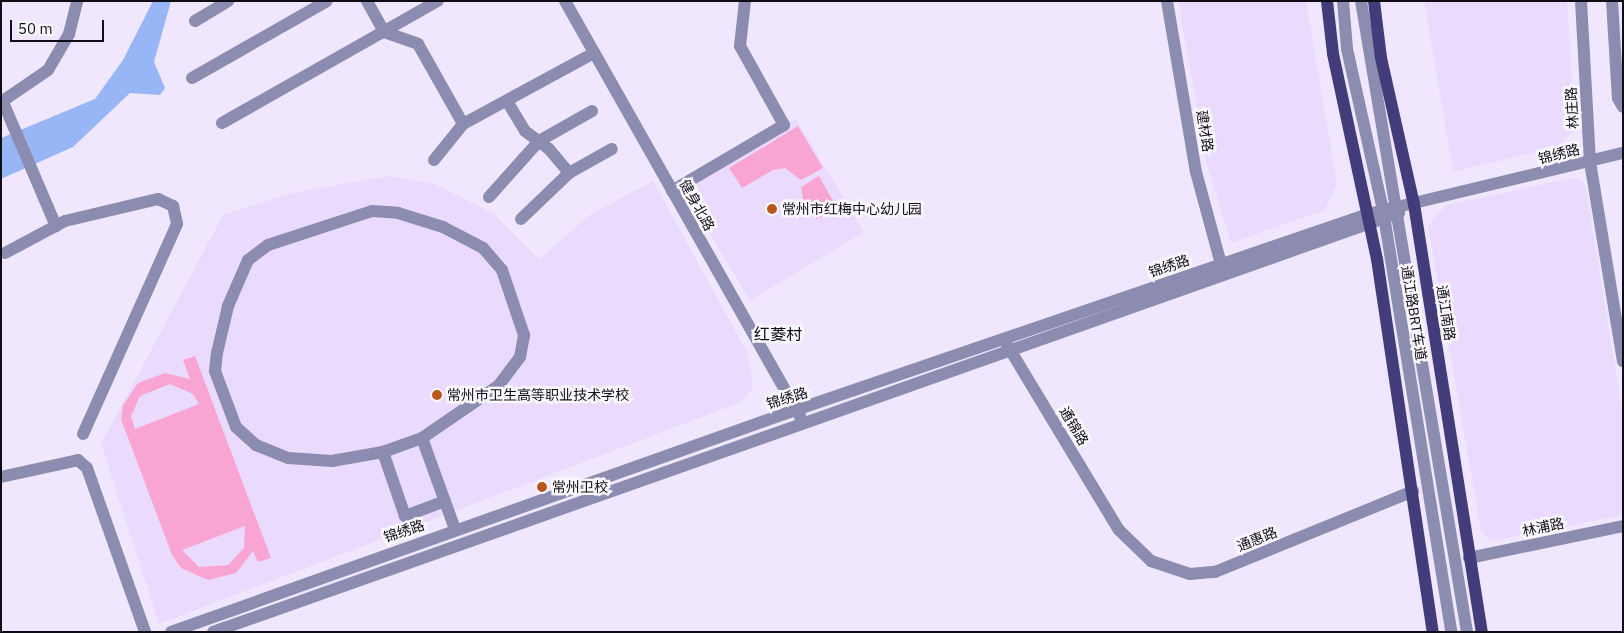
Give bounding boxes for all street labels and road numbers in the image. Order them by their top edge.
street label: 林庄路 [1563,87,1581,129]
street label: 建材路 [1193,109,1217,153]
street label: 锦绣路 [1537,141,1581,167]
street label: 健身北路 [676,176,718,234]
street label: 锦绣路 [1146,251,1192,281]
street label: 通江路BRT车道 [1398,264,1430,362]
street label: 通江南路 [1433,284,1459,342]
street label: 锦绣路 [764,384,810,412]
street label: 通锦路 [1056,404,1092,448]
street label: 林浦路 [1521,514,1565,540]
street label: 锦绣路 [381,516,427,546]
street label: 通惠路 [1234,523,1280,555]

